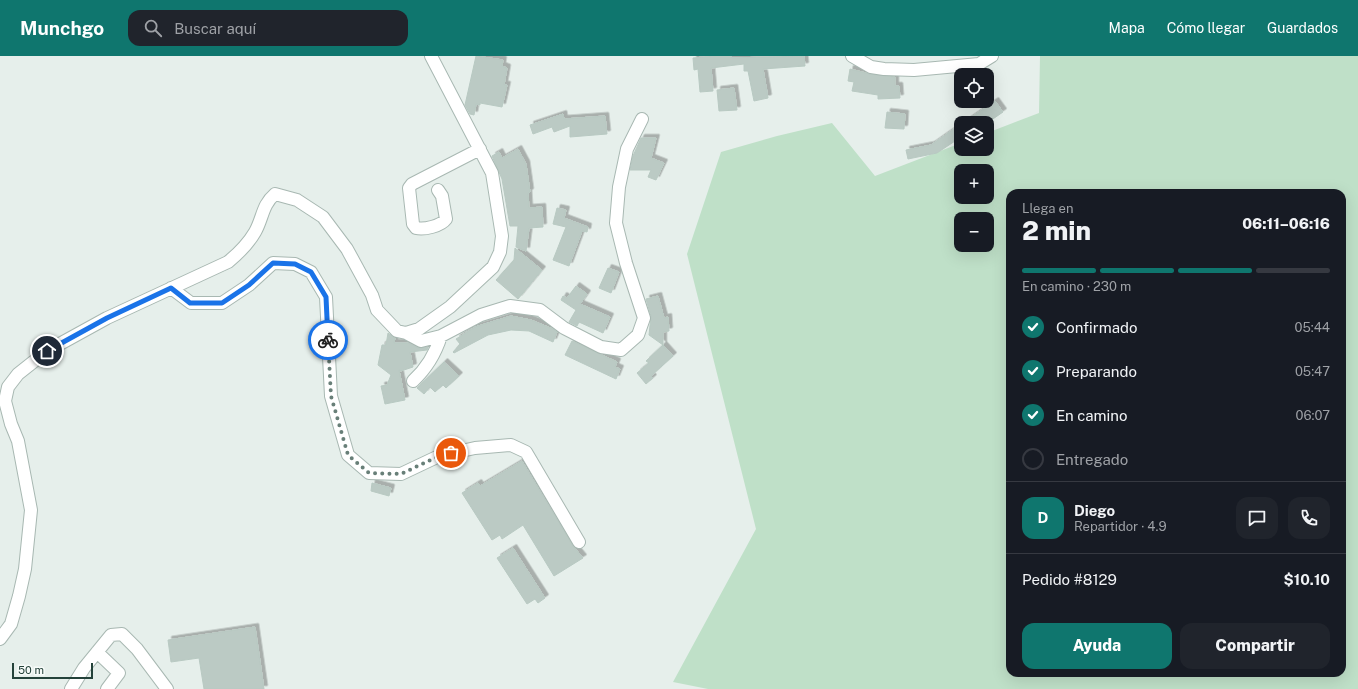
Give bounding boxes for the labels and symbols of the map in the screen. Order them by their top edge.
courier [308,320,348,360]
pin [30,334,64,368]
pin [434,436,468,470]
scale bar [12,661,93,680]

